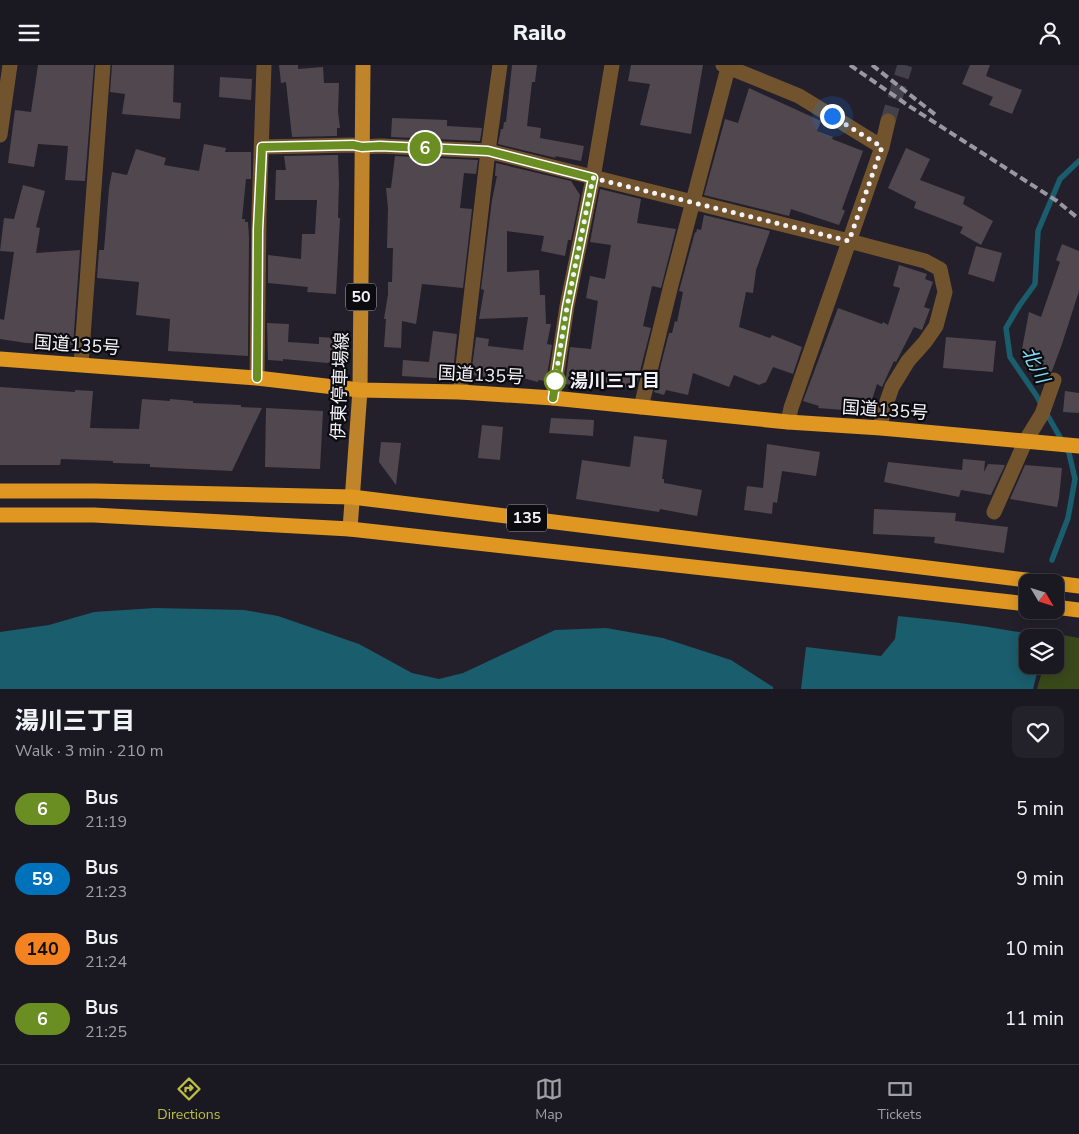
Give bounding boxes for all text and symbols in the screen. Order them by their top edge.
text: Railo [513,18,566,48]
icon: menu [15,19,43,47]
icon: person [1036,19,1064,47]
your location [820,104,845,129]
line badge: 6 [409,132,441,164]
text: 6 [420,136,430,160]
road number: 50 [346,283,376,311]
street label: 国道135号 [33,330,121,360]
street label: 伊東停車場線 [326,332,354,440]
water label: 北川 [1015,342,1056,390]
street label: 国道135号 [437,361,525,389]
place label: 湯川三丁目 [570,369,660,393]
marker: 湯川三丁目 [544,370,566,392]
street label: 国道135号 [841,395,929,425]
road number: 135 [507,504,547,531]
north arrow [1019,574,1064,619]
map controls [1019,574,1064,674]
button: layers [1019,629,1064,674]
text: 湯川三丁目 [15,705,135,737]
button: heart [1012,706,1064,758]
text: Walk · 3 min · 210 m [15,740,163,762]
text: Bus [85,785,118,811]
text: 5 min [1016,796,1064,822]
text: 6 [37,797,48,821]
text: 21:19 [85,811,127,833]
text: Bus [85,855,118,881]
text: 9 min [1016,866,1064,892]
text: 59 [32,867,53,891]
text: 21:23 [85,881,127,903]
text: Bus [85,925,118,951]
text: 10 min [1005,936,1064,962]
text: 140 [26,937,59,961]
text: 21:24 [85,951,127,973]
text: Bus [85,995,118,1021]
text: 11 min [1005,1006,1064,1032]
text: 6 [37,1007,48,1031]
text: 21:25 [85,1021,127,1043]
tab: Directions [157,1075,220,1124]
tab: Map [535,1075,563,1124]
tab: Tickets [878,1075,922,1124]

